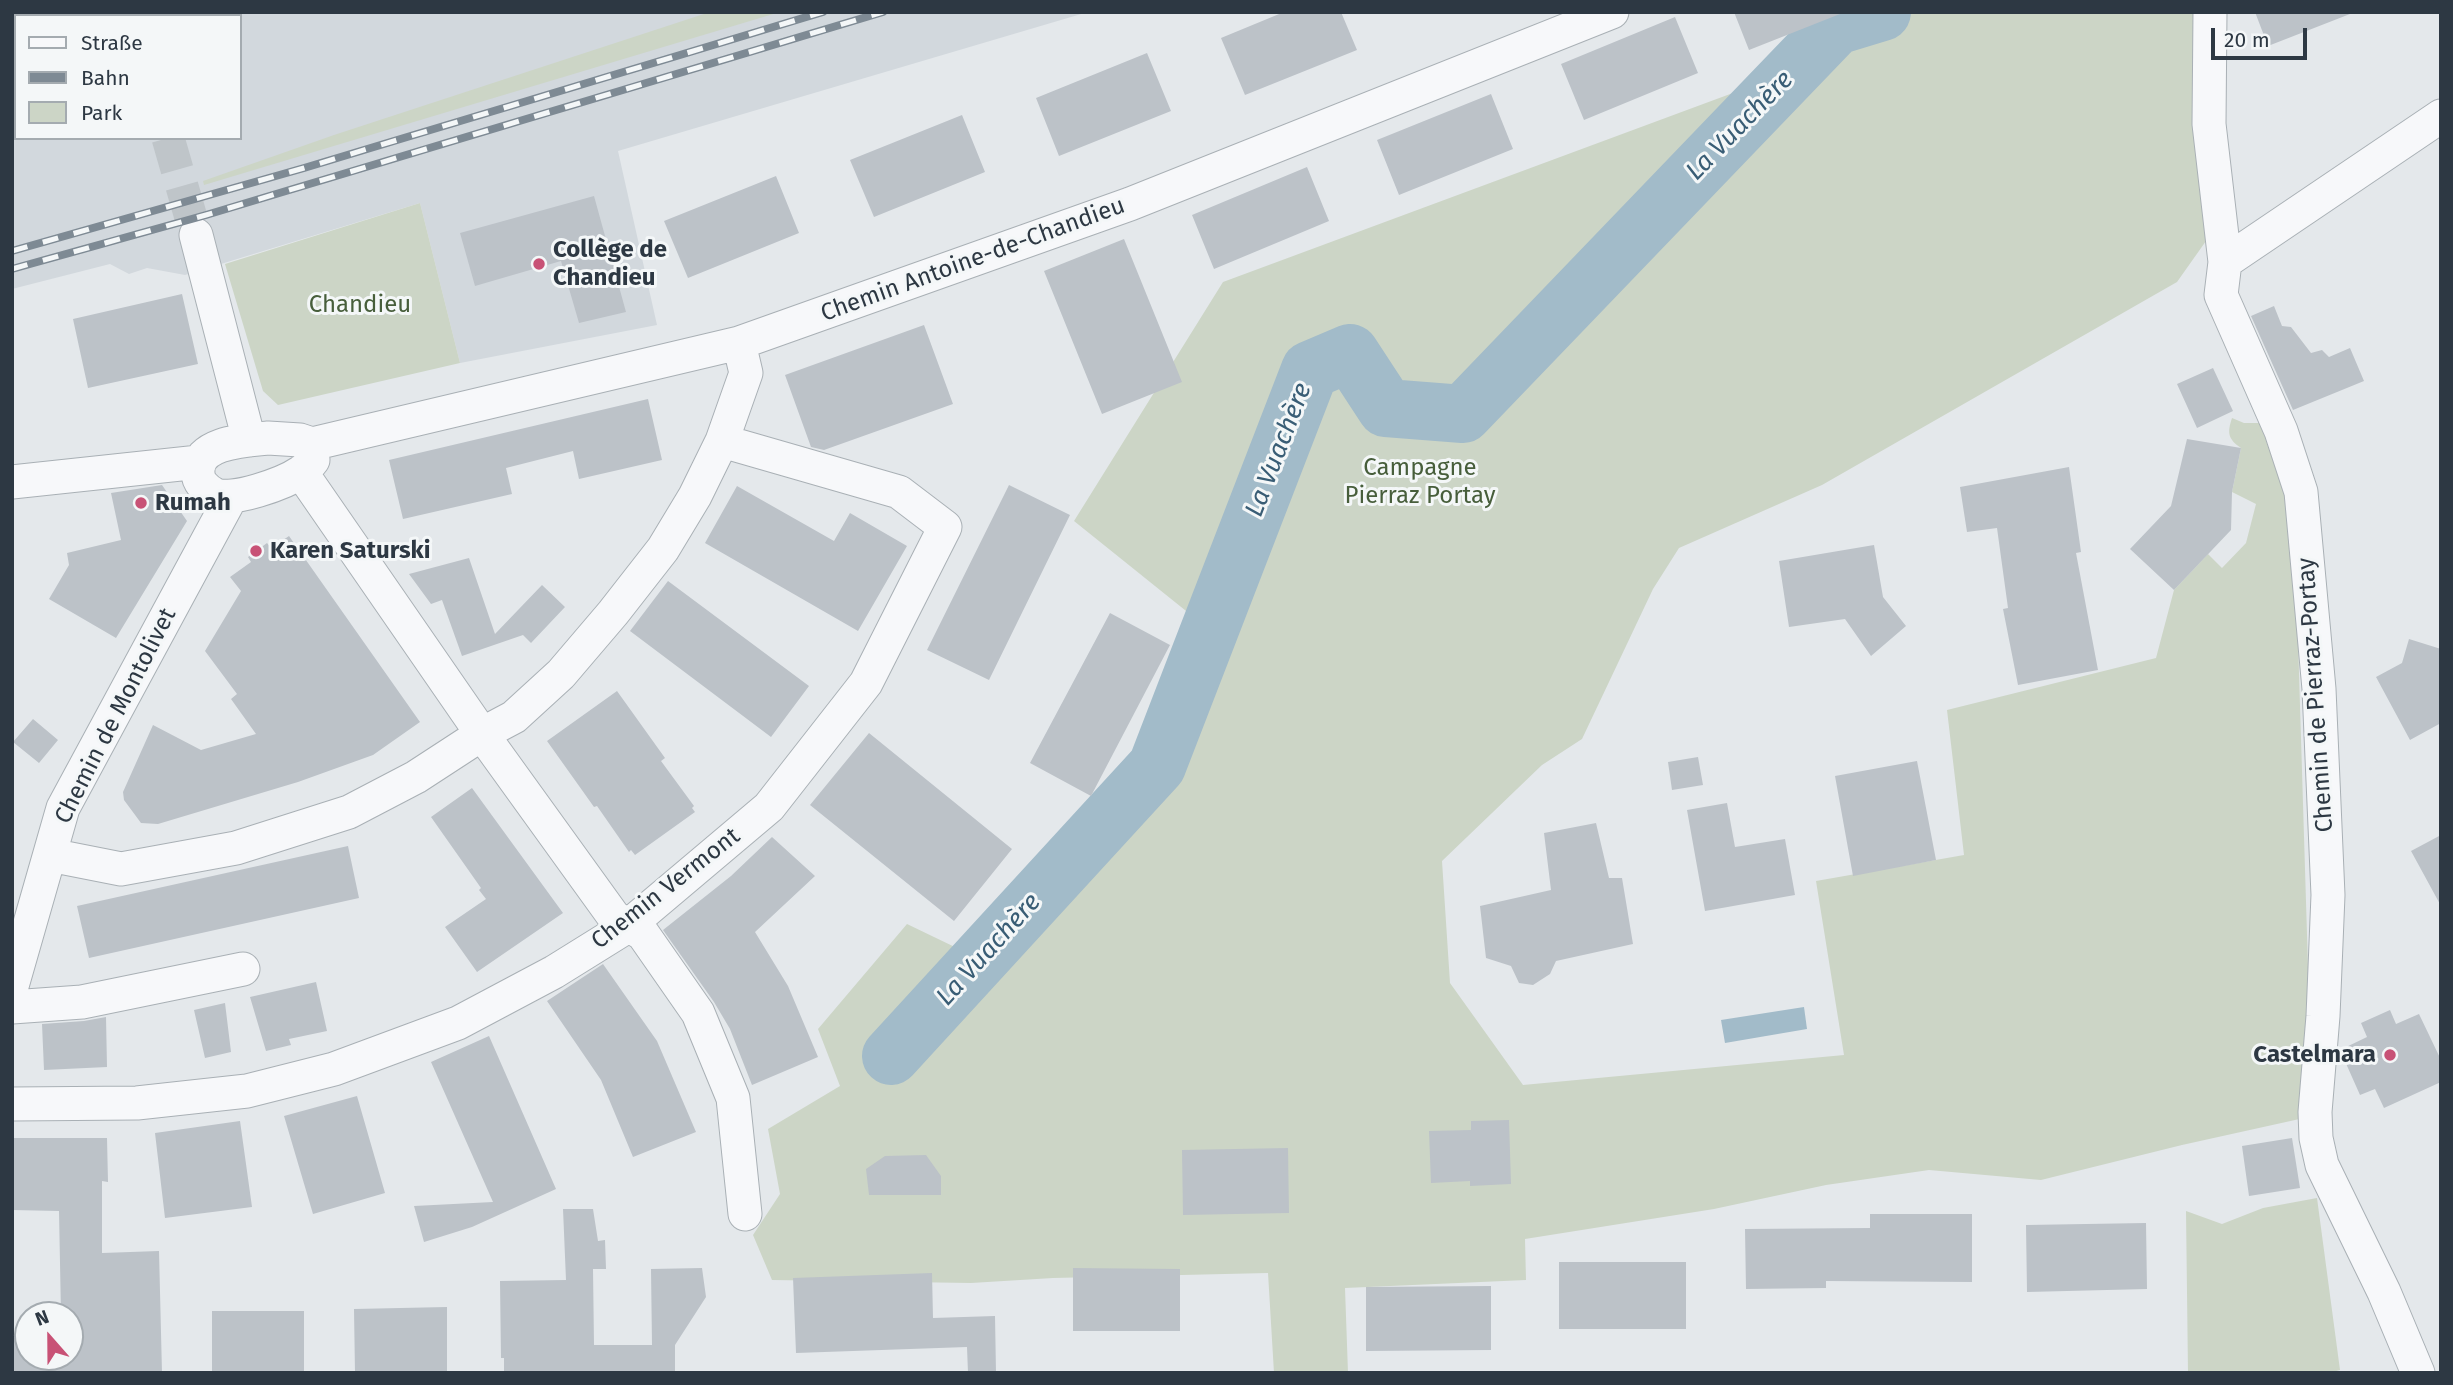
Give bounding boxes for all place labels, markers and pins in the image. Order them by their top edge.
place label: Collège de Chandieu [553,236,667,292]
marker: Collège de Chandieu [531,256,547,272]
place label: Rumah [155,489,231,517]
marker: Rumah [133,495,149,511]
place label: Karen Saturski [270,537,431,565]
marker: Karen Saturski [248,543,264,559]
place label: Castelmara [2253,1041,2376,1069]
marker: Castelmara [2382,1047,2398,1063]

